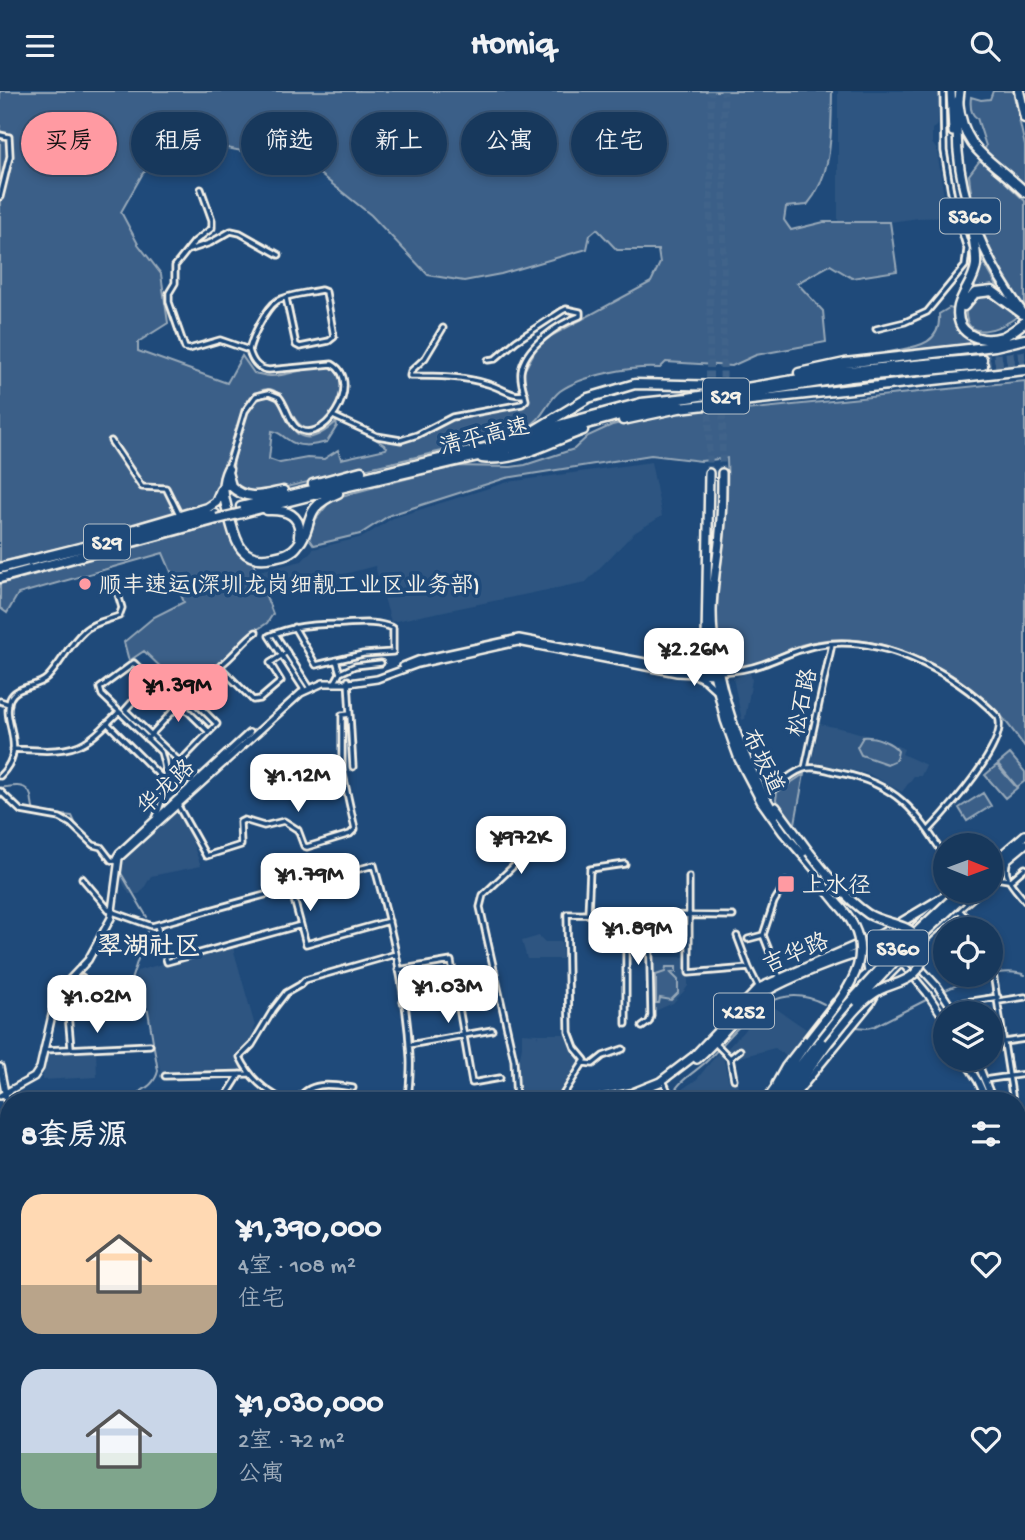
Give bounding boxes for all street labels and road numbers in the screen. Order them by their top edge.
road number: S360 [940,199,1000,233]
road number: S29 [703,379,749,413]
street label: 清平高速 [436,412,533,463]
road number: S29 [84,525,130,559]
street label: 松石路 [783,666,825,739]
street label: 布坂道 [734,725,789,799]
street label: 华龙路 [132,754,202,822]
street label: 吉华路 [759,928,833,981]
road number: S360 [868,931,928,965]
road number: X252 [714,993,774,1028]

